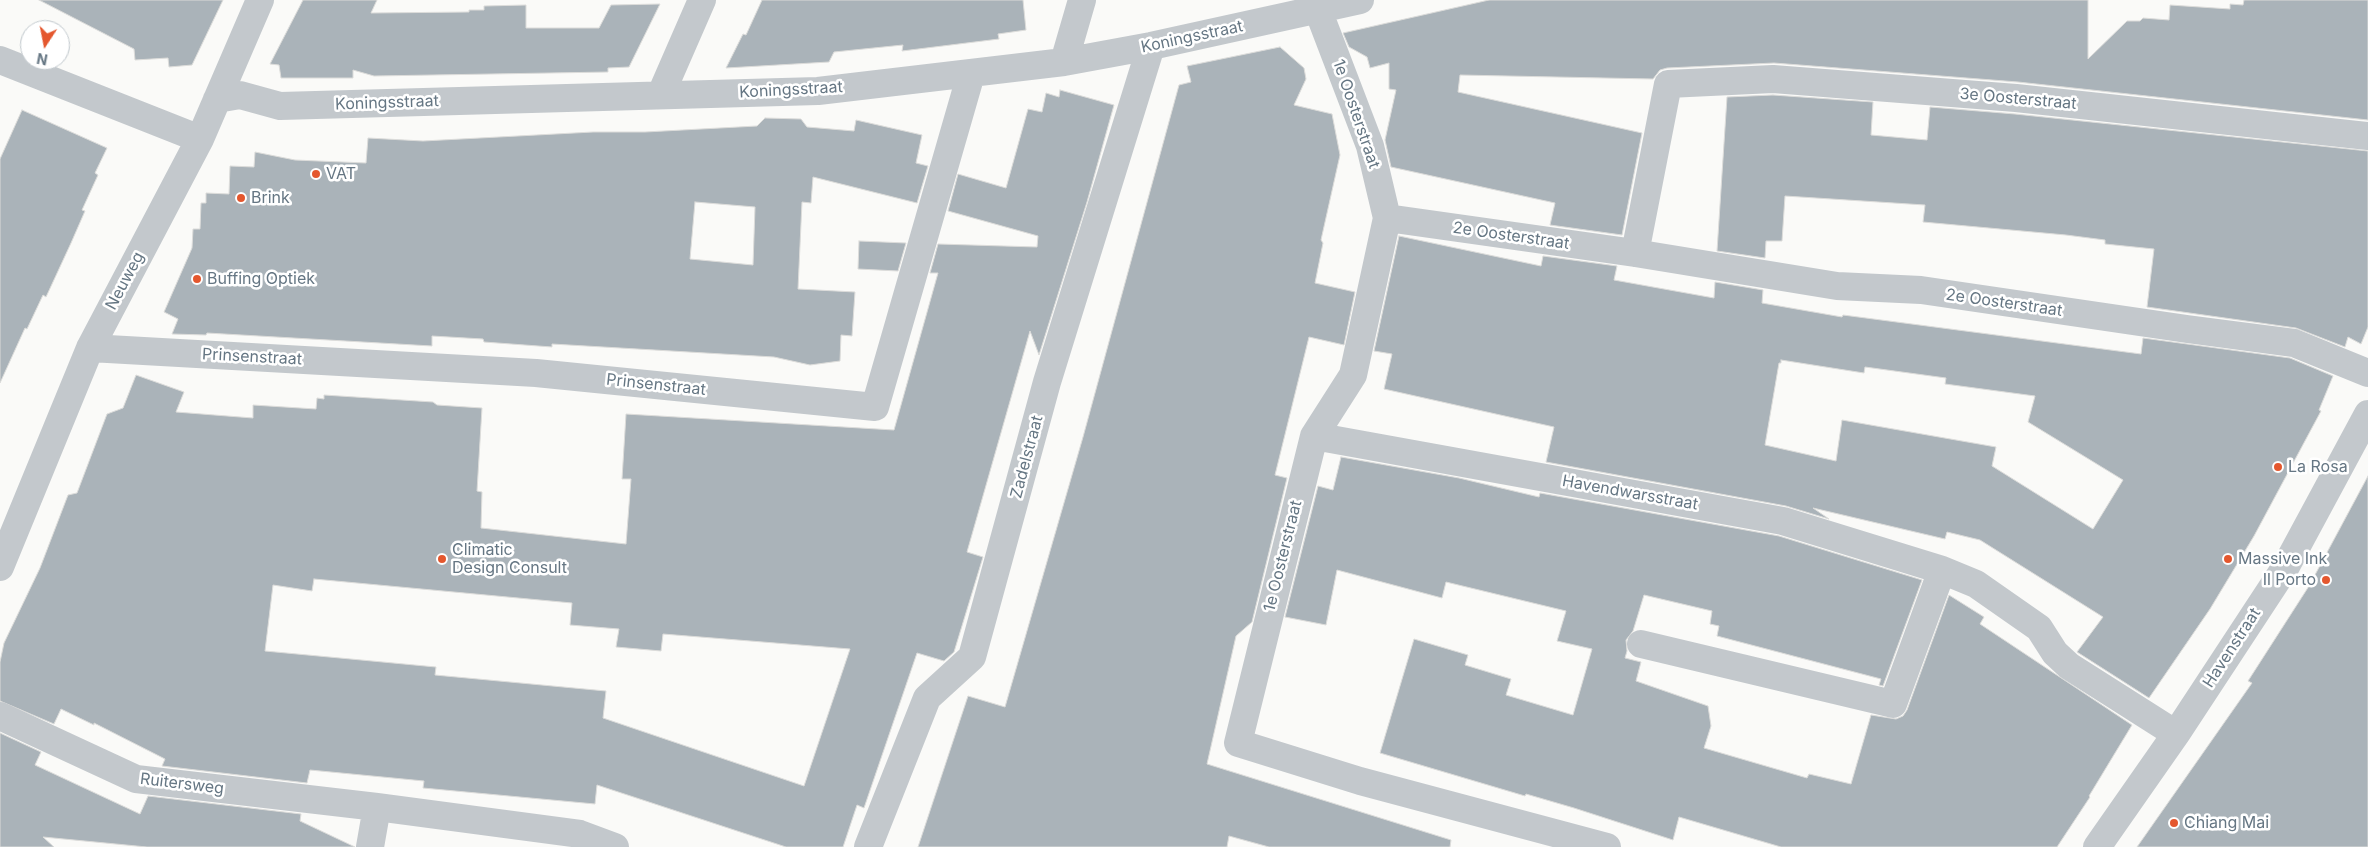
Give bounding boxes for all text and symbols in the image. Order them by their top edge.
street label: Koningsstraat [1139,17,1245,57]
north arrow [20,20,70,70]
text: N [35,50,49,69]
street label: 1e Oosterstraat [1328,57,1384,171]
street label: Koningsstraat [739,78,843,102]
street label: 3e Oosterstraat [1959,84,2077,114]
street label: Koningsstraat [335,92,439,114]
place label: VAT [326,164,356,184]
marker: VAT [310,168,322,180]
place label: Brink [251,188,290,208]
marker: Brink [235,192,247,204]
street label: 2e Oosterstraat [1452,218,1570,254]
street label: Neuweg [102,249,148,313]
place label: Buffing Optiek [207,269,315,289]
marker: Buffing Optiek [191,273,203,285]
street label: 2e Oosterstraat [1945,285,2063,321]
street label: Prinsenstraat [202,345,302,369]
street label: Prinsenstraat [605,370,707,400]
street label: Zadelstraat [1007,413,1047,501]
place label: La Rosa [2288,457,2348,477]
marker: La Rosa [2272,461,2284,473]
street label: Havendwarsstraat [1561,472,1699,514]
street label: 1e Oosterstraat [1260,498,1306,614]
place label: Climatic Design Consult [452,540,567,578]
place label: Massive Ink [2238,549,2327,569]
marker: Climatic Design Consult [436,553,448,565]
marker: Massive Ink [2222,553,2234,565]
place label: Il Porto [2263,570,2316,590]
marker: Il Porto [2320,574,2332,586]
street label: Havenstraat [2199,605,2265,691]
street label: Ruitersweg [139,769,225,799]
place label: Chiang Mai [2184,813,2269,833]
marker: Chiang Mai [2168,817,2180,829]

